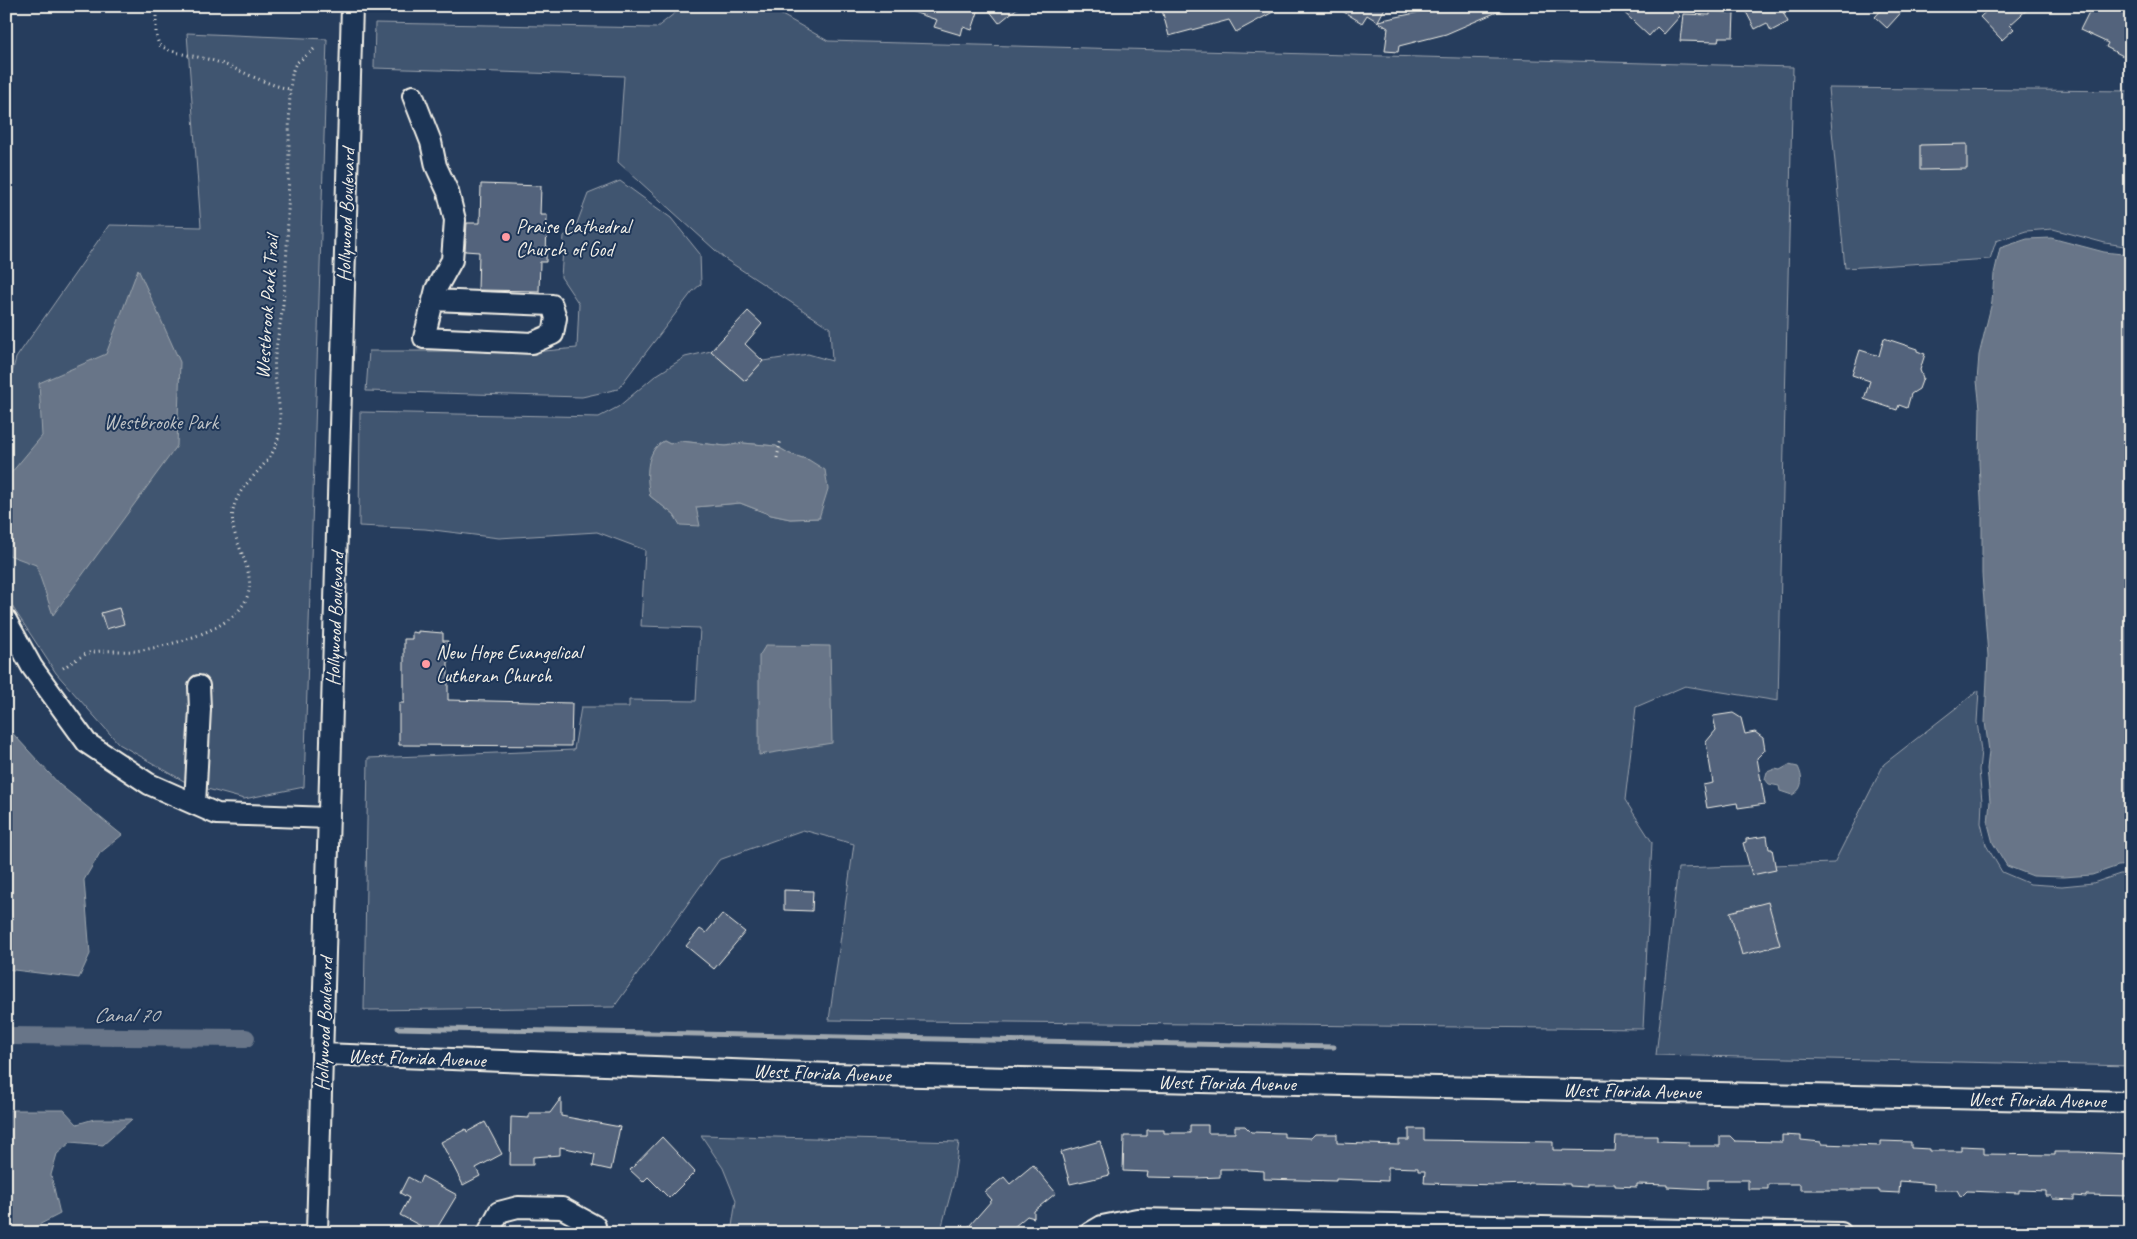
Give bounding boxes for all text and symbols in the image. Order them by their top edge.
street label: Hollywood Boulevard [331,144,361,282]
place label: Praise Cathedral Church of God [516,214,634,262]
street label: Westbrook Park Trail [250,231,285,380]
marker: Praise Cathedral Church of God [500,231,512,243]
park label: Westbrooke Park [104,410,220,435]
street label: Hollywood Boulevard [320,548,350,686]
place label: New Hope Evangelical Lutheran Church [436,640,586,688]
marker: New Hope Evangelical Lutheran Church [420,658,432,670]
street label: Hollywood Boulevard [309,953,339,1091]
water label: Canal 70 [94,1002,163,1028]
street label: West Florida Avenue [348,1043,488,1073]
street label: West Florida Avenue [753,1058,893,1088]
street label: West Florida Avenue [1158,1069,1297,1097]
street label: West Florida Avenue [1563,1077,1702,1105]
street label: West Florida Avenue [1968,1086,2107,1114]

